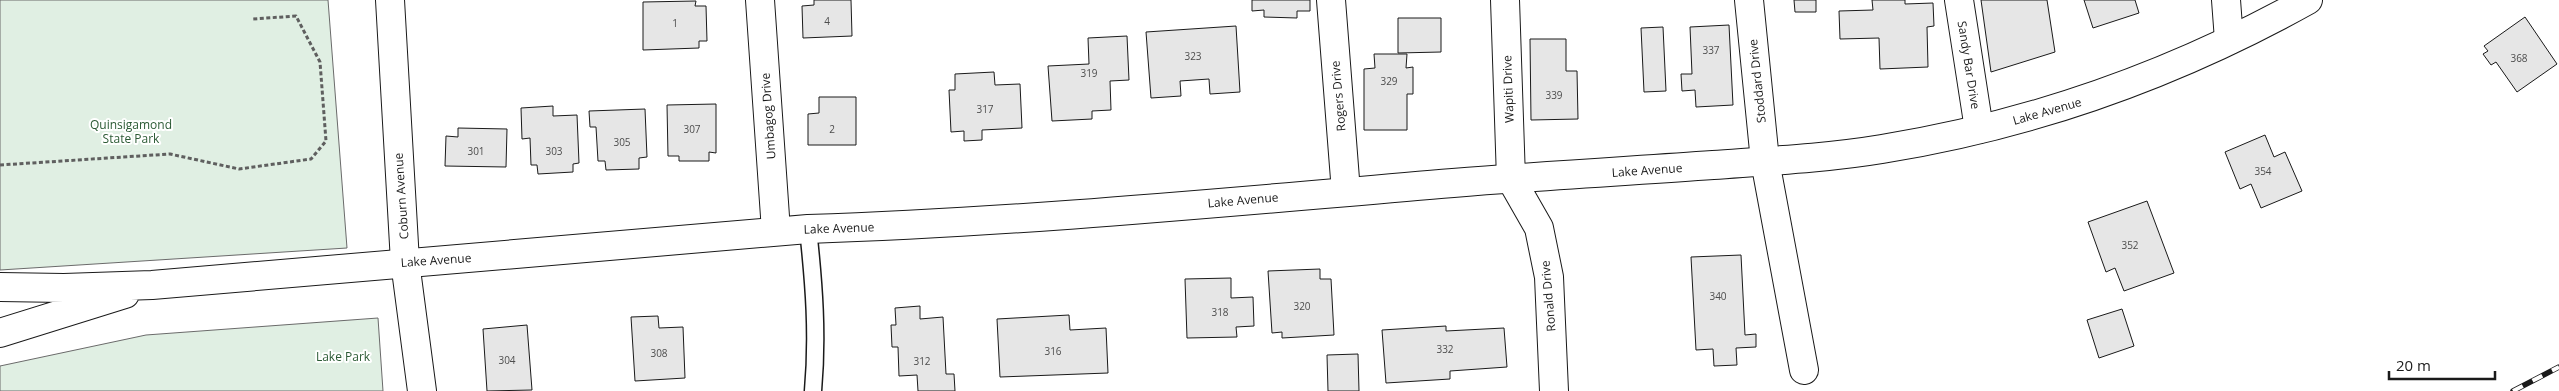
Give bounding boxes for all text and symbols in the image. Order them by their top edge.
house number: 4 [824,14,830,28]
house number: 1 [672,16,678,30]
street label: Sandy Bar Drive [1954,20,1984,110]
street label: Stoddard Drive [1744,38,1770,124]
house number: 337 [1702,43,1720,57]
house number: 323 [1184,49,1202,63]
house number: 368 [2510,51,2528,65]
street label: Wapiti Drive [1498,55,1518,123]
street label: Rogers Drive [1326,60,1350,132]
house number: 319 [1080,66,1098,80]
street label: Umbagog Drive [756,72,780,160]
house number: 329 [1380,74,1398,88]
house number: 339 [1545,88,1563,102]
street label: Lake Avenue [2011,93,2084,129]
house number: 317 [976,102,994,116]
park label: Quinsigamond State Park [90,116,172,147]
house number: 307 [683,122,701,136]
house number: 2 [829,122,835,136]
house number: 305 [613,135,631,149]
house number: 301 [467,144,485,158]
house number: 303 [545,144,563,158]
street label: Coburn Avenue [389,152,413,240]
street label: Lake Avenue [1611,159,1683,181]
house number: 354 [2254,164,2272,178]
street label: Lake Avenue [1207,188,1279,212]
street label: Lake Avenue [803,218,875,238]
house number: 352 [2121,238,2139,252]
street label: Lake Avenue [400,249,472,271]
street label: Ronald Drive [1536,259,1560,332]
house number: 340 [1709,289,1727,303]
house number: 320 [1293,299,1311,313]
house number: 318 [1211,305,1229,319]
house number: 332 [1436,342,1454,356]
house number: 316 [1044,344,1062,358]
house number: 308 [650,346,668,360]
park label: Lake Park [316,348,371,365]
scale bar [2389,348,2495,380]
house number: 304 [498,353,516,367]
house number: 312 [913,354,931,368]
text: 20 m [2396,355,2431,375]

